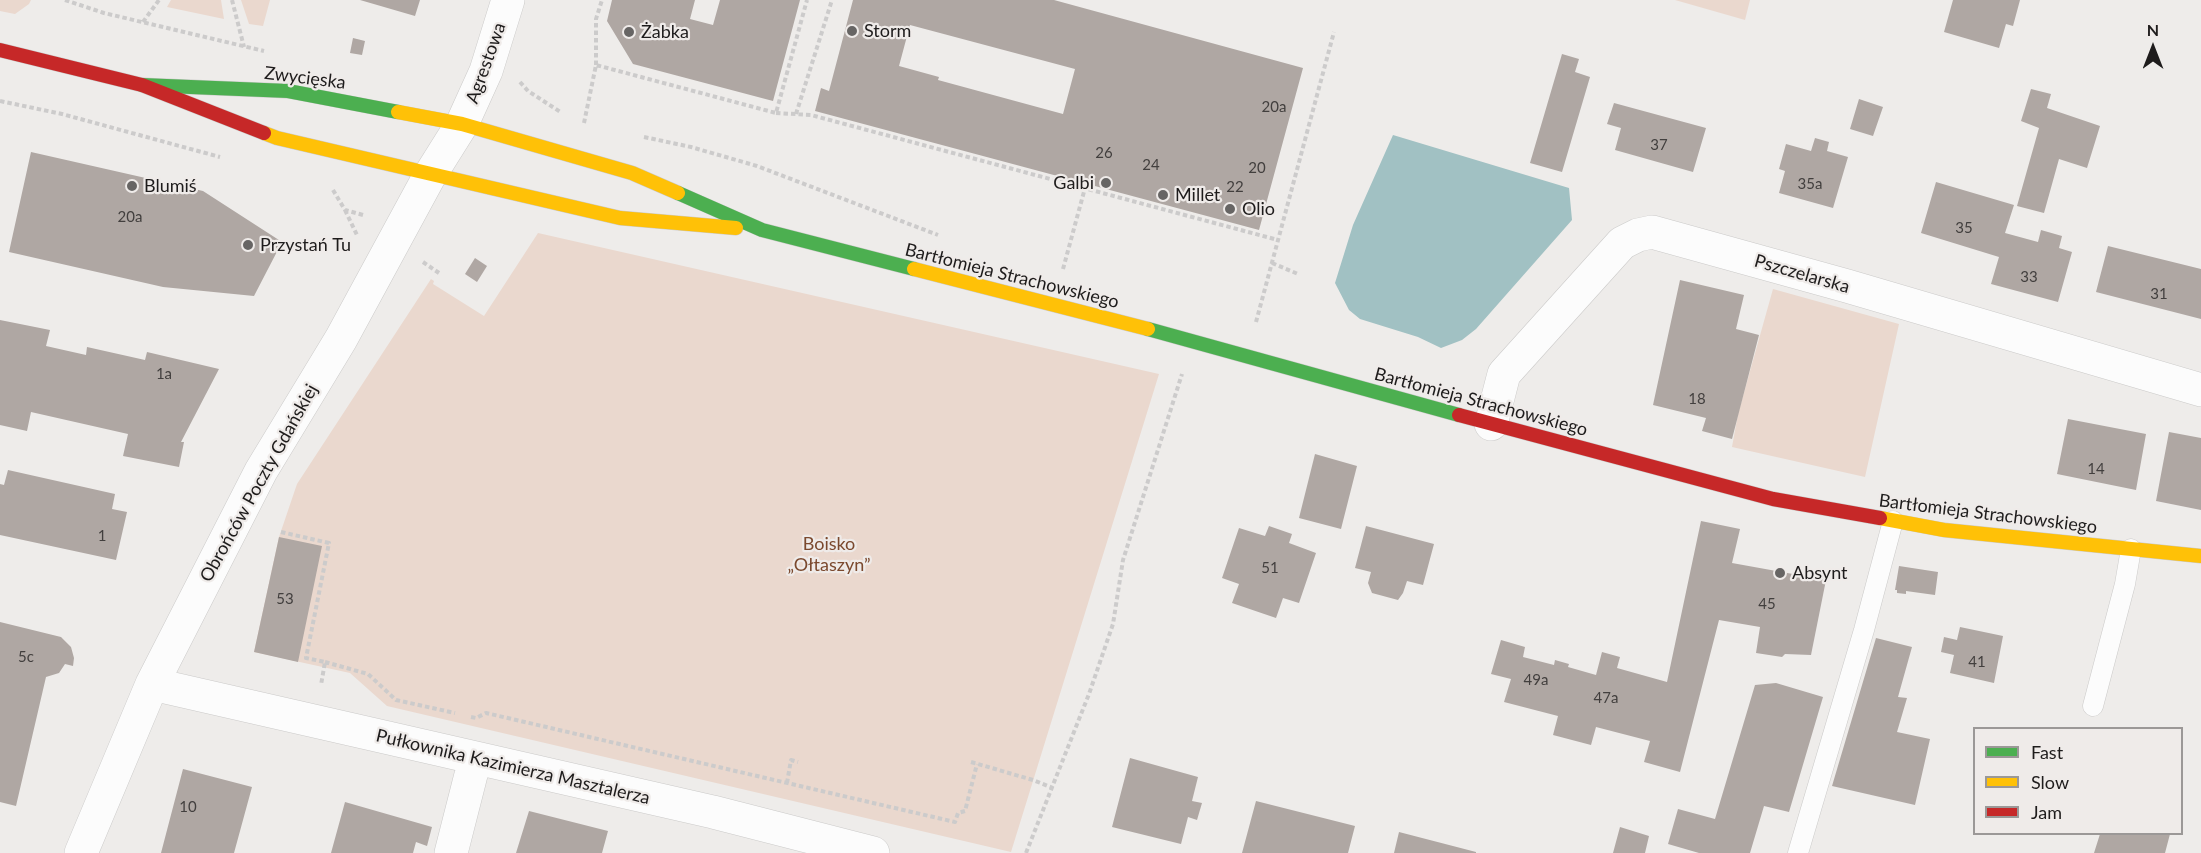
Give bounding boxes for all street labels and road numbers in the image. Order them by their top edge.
street label: Agrestowa [461,20,511,106]
street label: Zwycięska [263,62,347,94]
street label: Bartłomieja Strachowskiego [903,239,1121,313]
street label: Pszczelarska [1752,250,1852,298]
street label: Bartłomieja Strachowskiego [1372,363,1590,441]
street label: Obrońców Poczty Gdańskiej [196,380,322,586]
street label: Bartłomieja Strachowskiego [1878,490,2098,538]
street label: Pułkownika Kazimierza Masztalerza [374,725,652,809]

